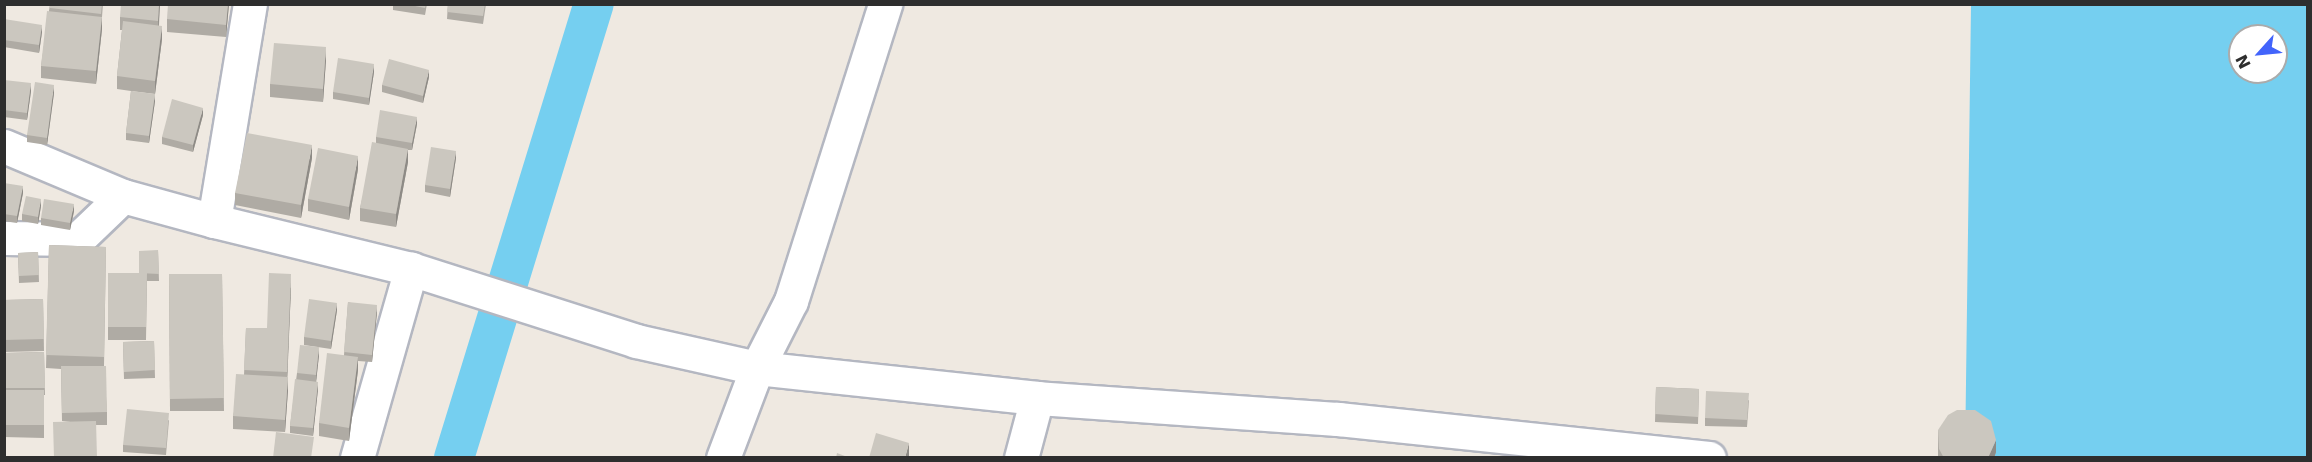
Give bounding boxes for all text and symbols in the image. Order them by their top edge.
north arrow [2228,24,2288,84]
text: N [2232,51,2255,72]

